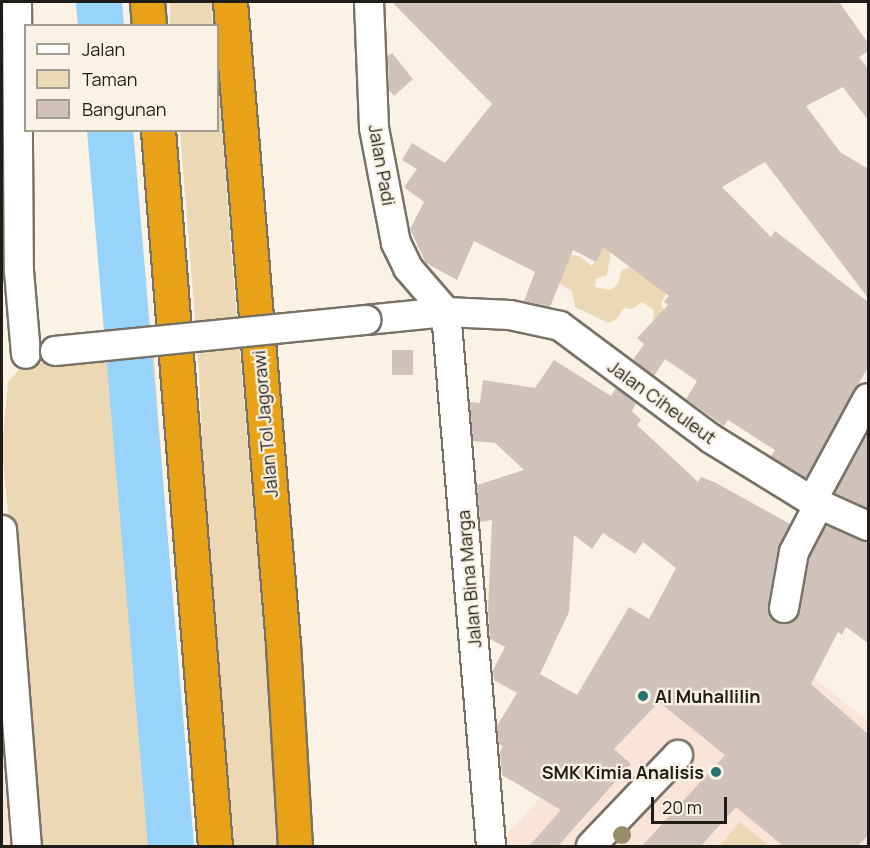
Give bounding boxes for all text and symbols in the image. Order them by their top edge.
legend [24,24,219,132]
text: Jalan [82,37,125,61]
text: Taman [82,67,137,91]
text: Bangunan [82,97,166,121]
street label: Jalan Padi [364,123,400,207]
street label: Jalan Tol Jagorawi [248,349,282,499]
street label: Jalan Ciheuleut [604,356,720,448]
street label: Jalan Bina Marga [452,509,486,649]
place label: Al Muhallilin [655,685,760,707]
marker: Al Muhallilin [636,689,650,703]
place label: SMK Kimia Analisis [541,761,704,783]
marker: SMK Kimia Analisis [709,765,723,779]
scale bar [654,785,730,823]
text: 20 m [662,795,702,819]

